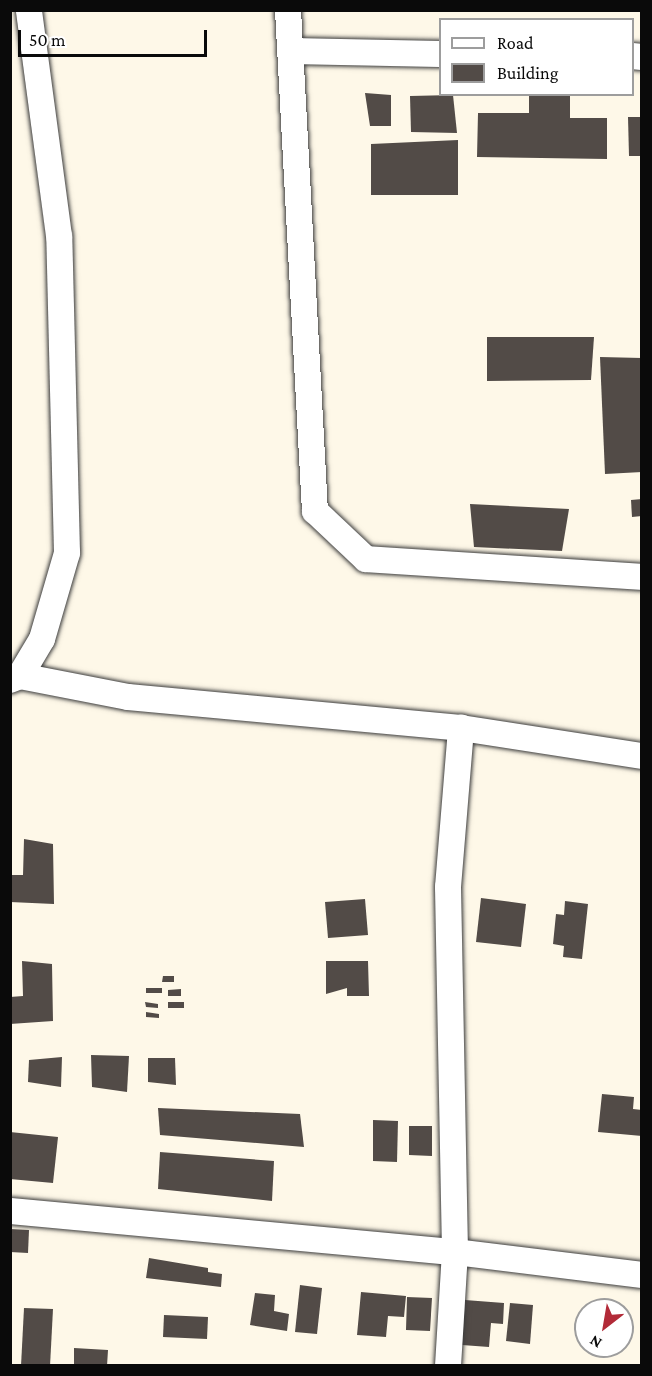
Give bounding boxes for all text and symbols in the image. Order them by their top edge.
scale bar [21,18,210,56]
legend [439,18,634,96]
text: 50 m [29,30,66,50]
text: Road [497,33,534,53]
text: Building [497,63,558,83]
north arrow [574,1298,634,1358]
text: N [586,1332,605,1352]

